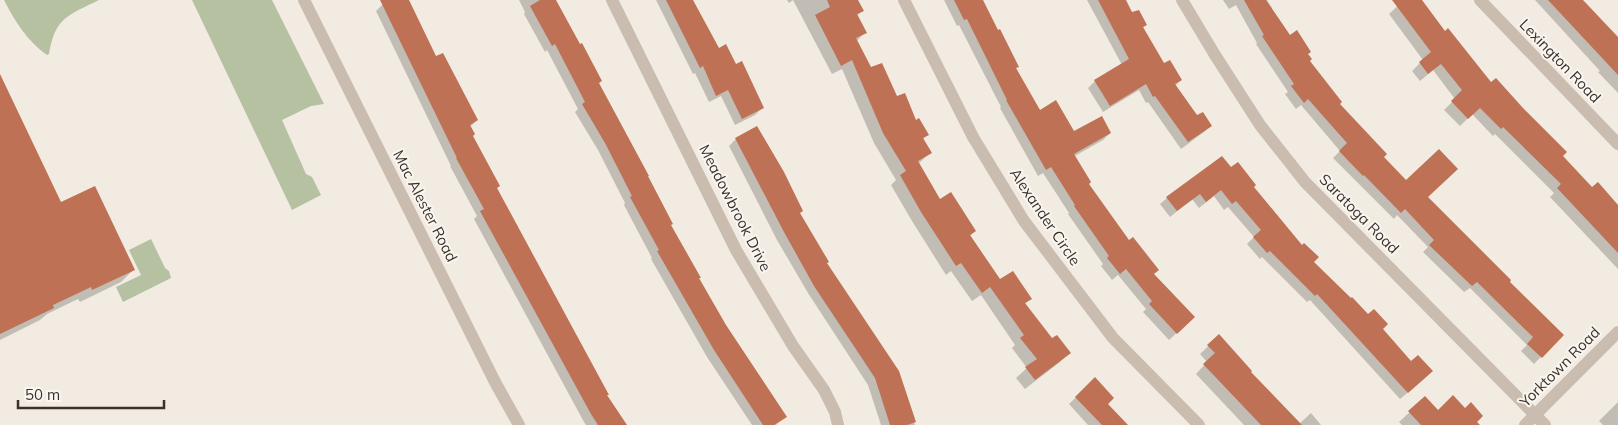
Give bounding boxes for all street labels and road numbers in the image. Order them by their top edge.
street label: Lexington Road [1516,15,1605,106]
street label: Meadowbrook Drive [695,141,776,274]
street label: Mac Alester Road [389,147,462,265]
street label: Alexander Circle [1006,164,1085,269]
street label: Saratoga Road [1315,170,1403,258]
street label: Yorktown Road [1515,323,1604,411]

